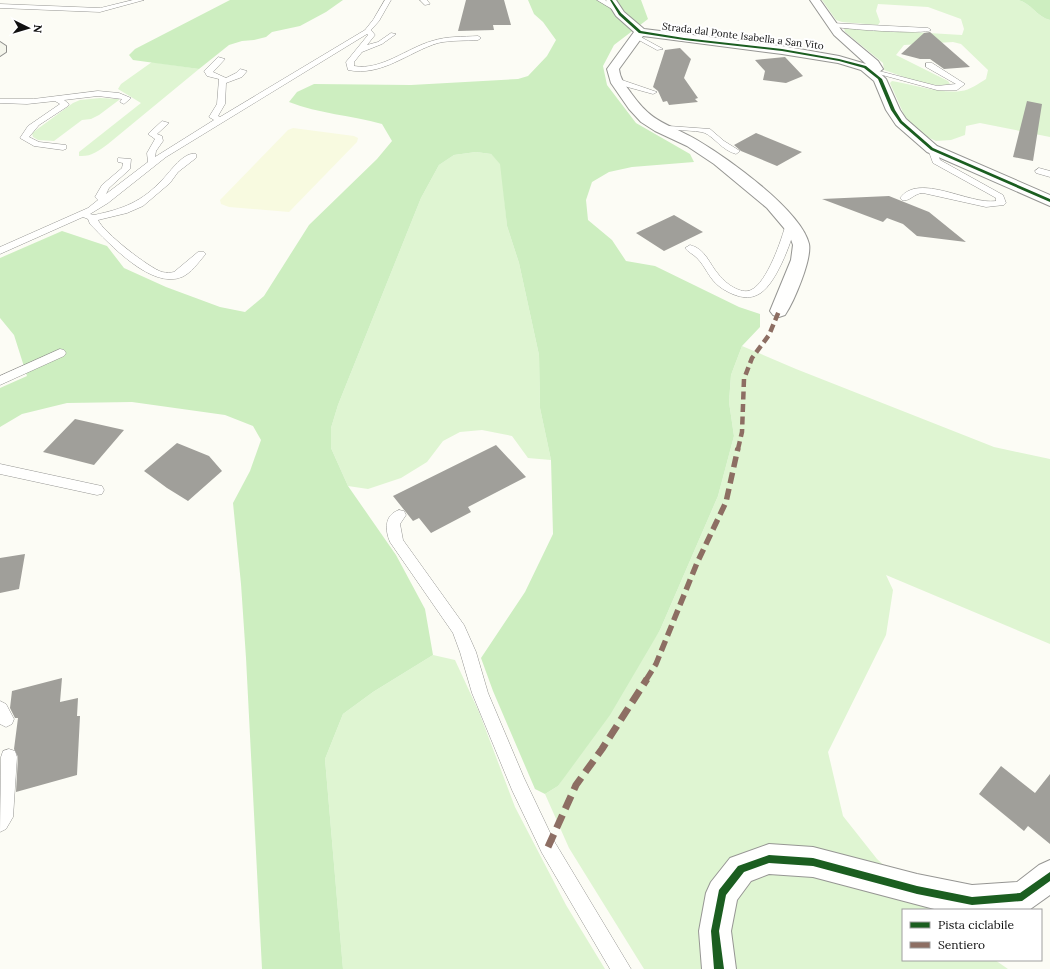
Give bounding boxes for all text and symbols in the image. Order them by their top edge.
north arrow [8,8,48,48]
street label: Strada dal Ponte Isabella a San Vito [661,20,825,52]
text: N [31,24,45,34]
legend [902,909,1042,961]
text: Pista ciclabile [938,917,1014,932]
text: Sentiero [938,937,985,952]

